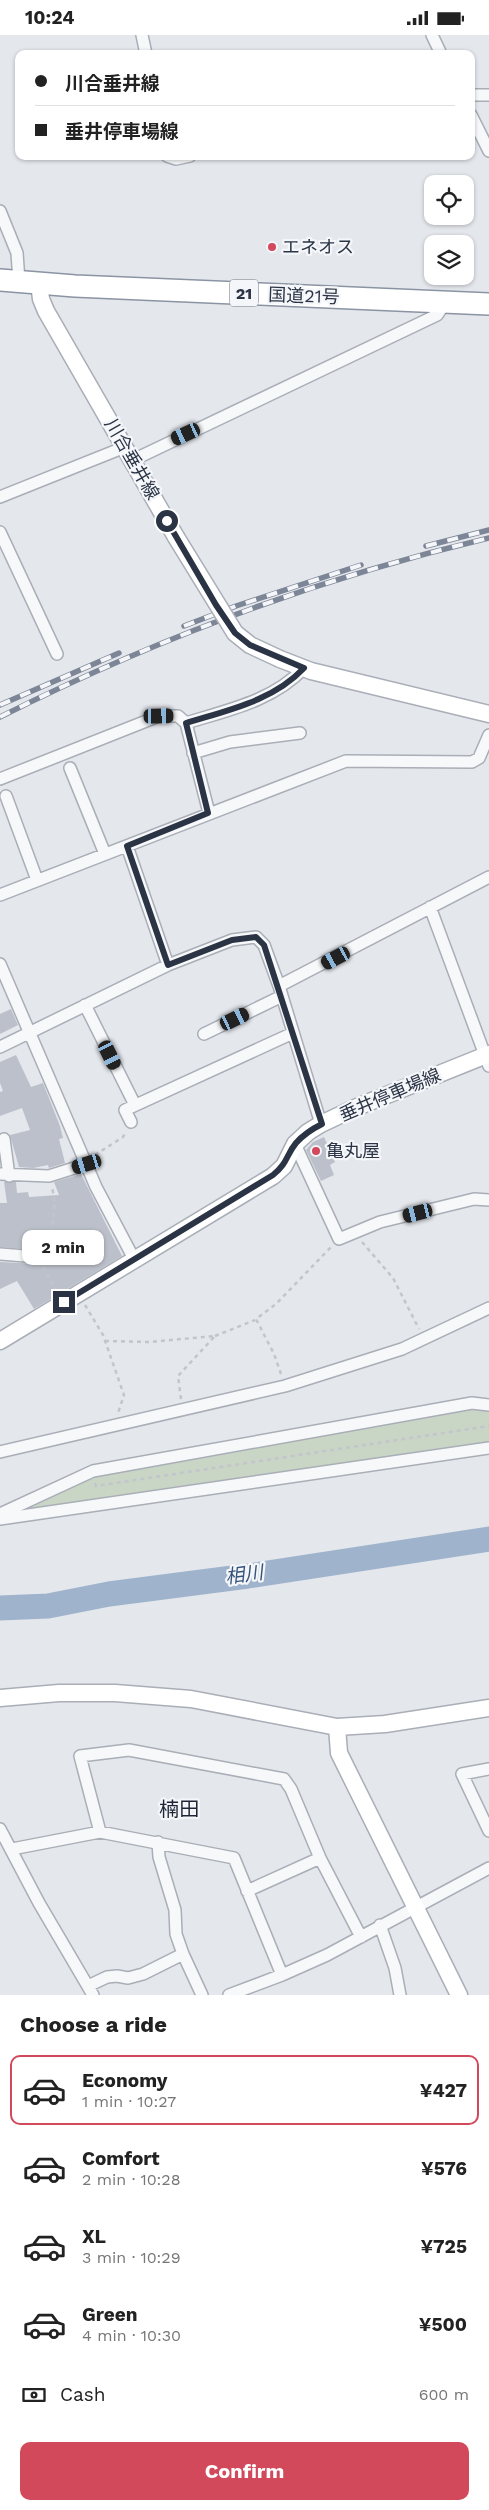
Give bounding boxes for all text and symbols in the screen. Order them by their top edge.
text: 10:24 [25,6,75,29]
text: 川合垂井線 [65,72,160,95]
text: 垂井停車場線 [65,120,179,143]
map controls [424,175,474,285]
button: locate [424,175,474,225]
button: layers [424,235,474,285]
place label: エネオス [282,236,354,257]
marker: エネオス [266,241,278,253]
road number: 21 [230,279,258,307]
street label: 国道21号 [268,284,340,307]
street label: 川合垂井線 [101,415,164,503]
car [169,421,202,447]
route start [156,510,178,532]
car [143,708,174,724]
car [319,944,352,972]
car [218,1006,251,1032]
car [96,1038,123,1072]
street label: 垂井停車場線 [336,1064,444,1125]
place label: 亀丸屋 [326,1140,380,1161]
marker: 亀丸屋 [310,1145,322,1157]
car [70,1152,103,1176]
car [401,1202,434,1224]
callout: 2 min [23,1229,105,1265]
text: 2 min [41,1238,85,1257]
route end [53,1291,75,1313]
water label: 相川 [224,1560,266,1589]
district label: 楠田 [159,1797,199,1821]
text: Choose a ride [20,2012,167,2037]
icon: car [22,2068,67,2113]
text: Economy [82,2069,167,2092]
text: ¥427 [420,2079,467,2102]
text: 1 min · 10:27 [82,2092,176,2111]
icon: car [22,2146,67,2191]
text: Comfort [82,2147,160,2170]
text: ¥576 [421,2157,467,2180]
text: 2 min · 10:28 [82,2170,181,2189]
icon: car [22,2224,67,2269]
text: XL [82,2225,106,2248]
text: ¥725 [420,2235,467,2258]
text: 3 min · 10:29 [82,2248,181,2267]
icon: car [22,2302,67,2347]
text: Green [82,2303,138,2326]
text: ¥500 [419,2313,467,2336]
text: 4 min · 10:30 [82,2326,181,2345]
icon: cash [20,2381,48,2409]
text: Cash [60,2383,106,2406]
text: 600 m [419,2385,469,2404]
button: Confirm [20,2442,469,2500]

